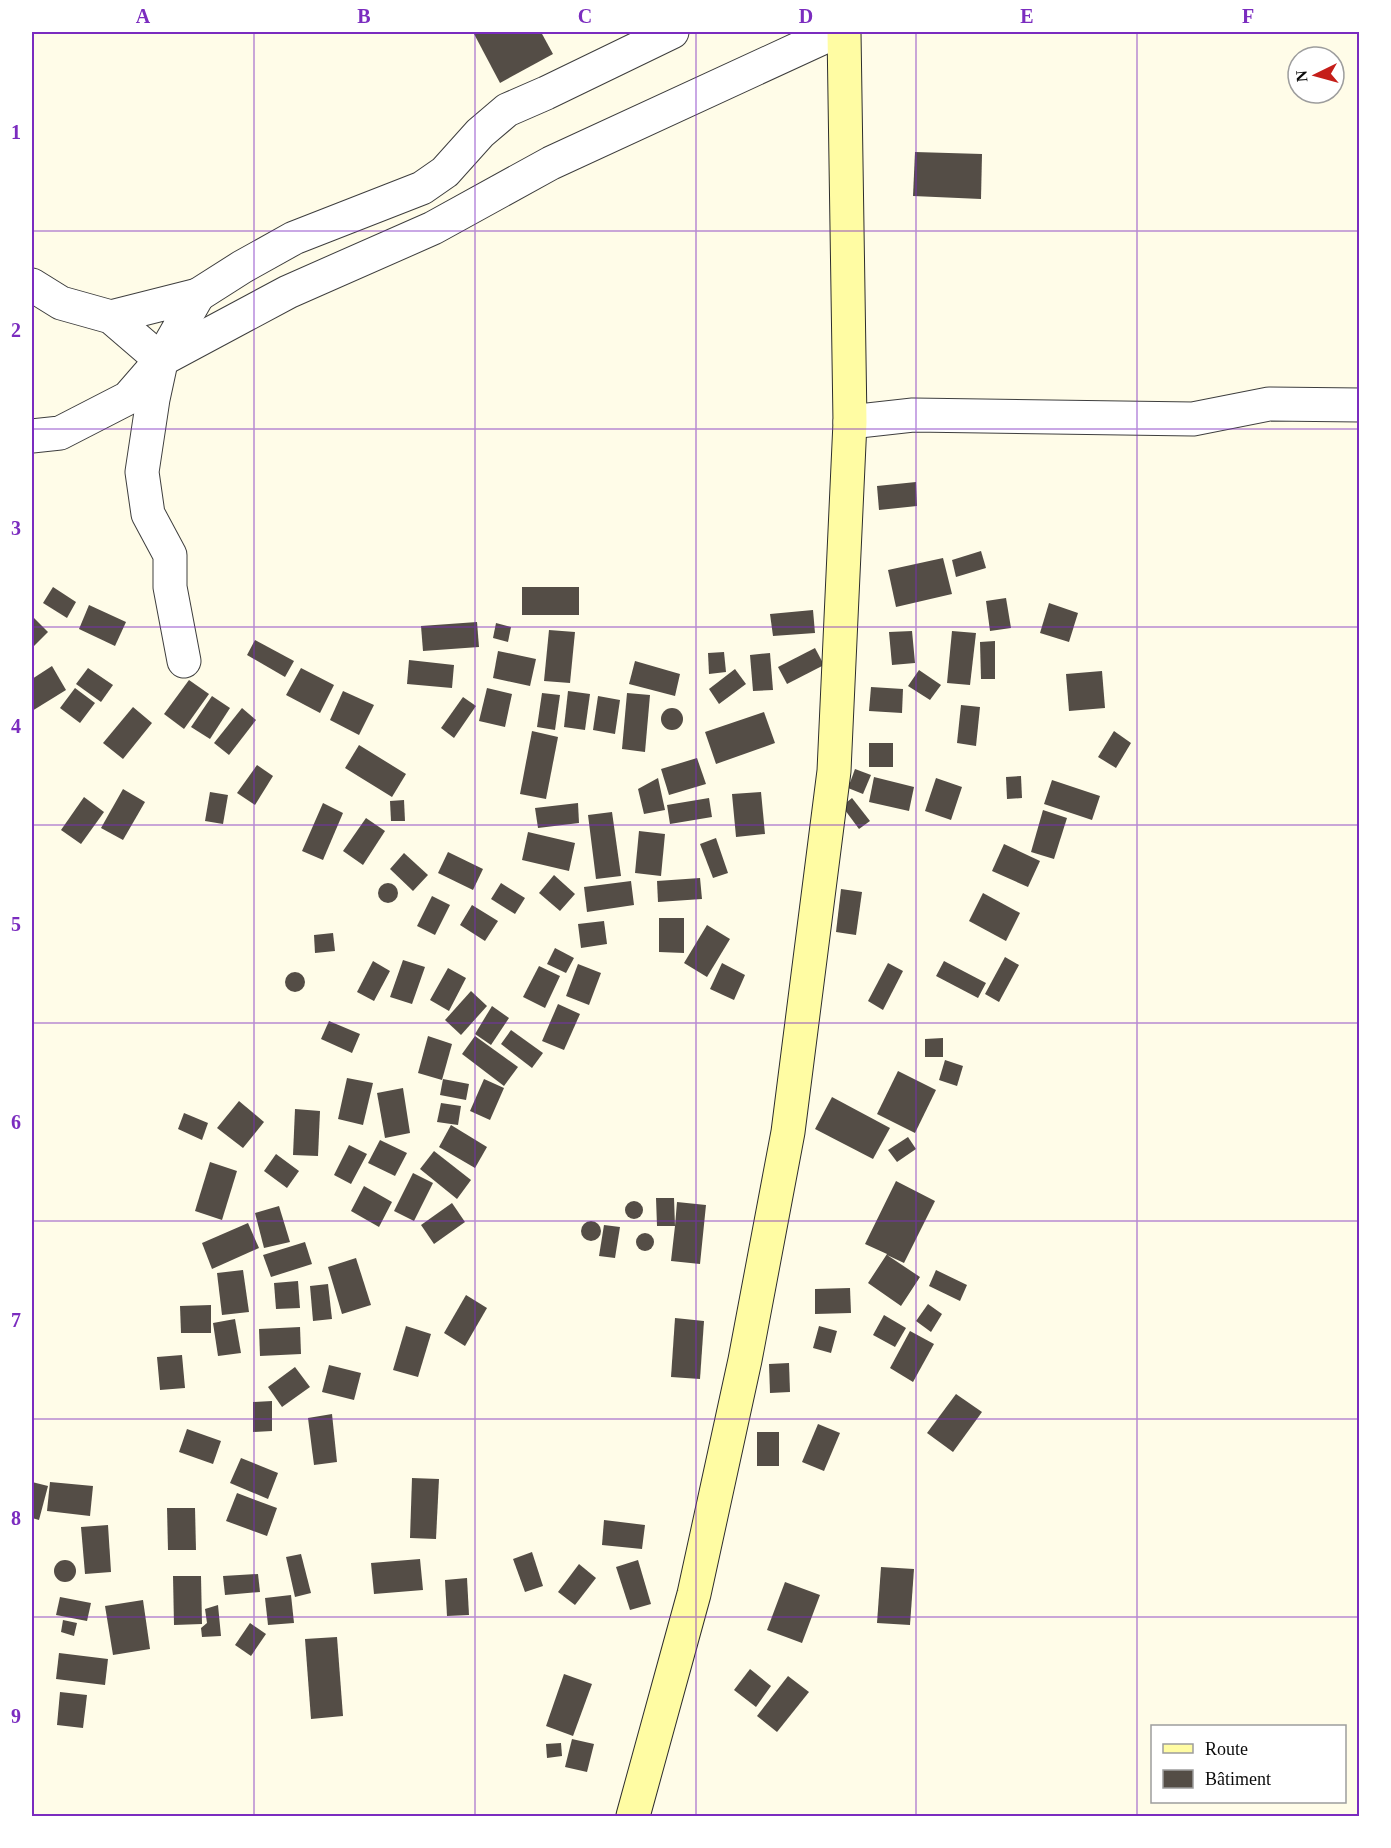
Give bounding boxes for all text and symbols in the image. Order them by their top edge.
text: A [136,5,151,27]
text: B [357,5,371,27]
text: C [578,5,592,27]
text: D [799,5,813,27]
text: E [1020,5,1034,27]
text: F [1242,5,1254,27]
north arrow [1286,45,1346,105]
text: N [1293,69,1311,83]
text: 1 [11,121,21,143]
text: 2 [11,319,21,341]
text: 3 [11,517,21,539]
text: 4 [11,715,21,737]
text: 5 [11,913,21,935]
text: 6 [11,1111,21,1133]
text: 7 [11,1309,21,1331]
text: 8 [11,1507,21,1529]
text: 9 [11,1705,21,1727]
legend [1151,1725,1346,1803]
text: Route [1205,1739,1248,1759]
text: Bâtiment [1205,1769,1271,1789]

